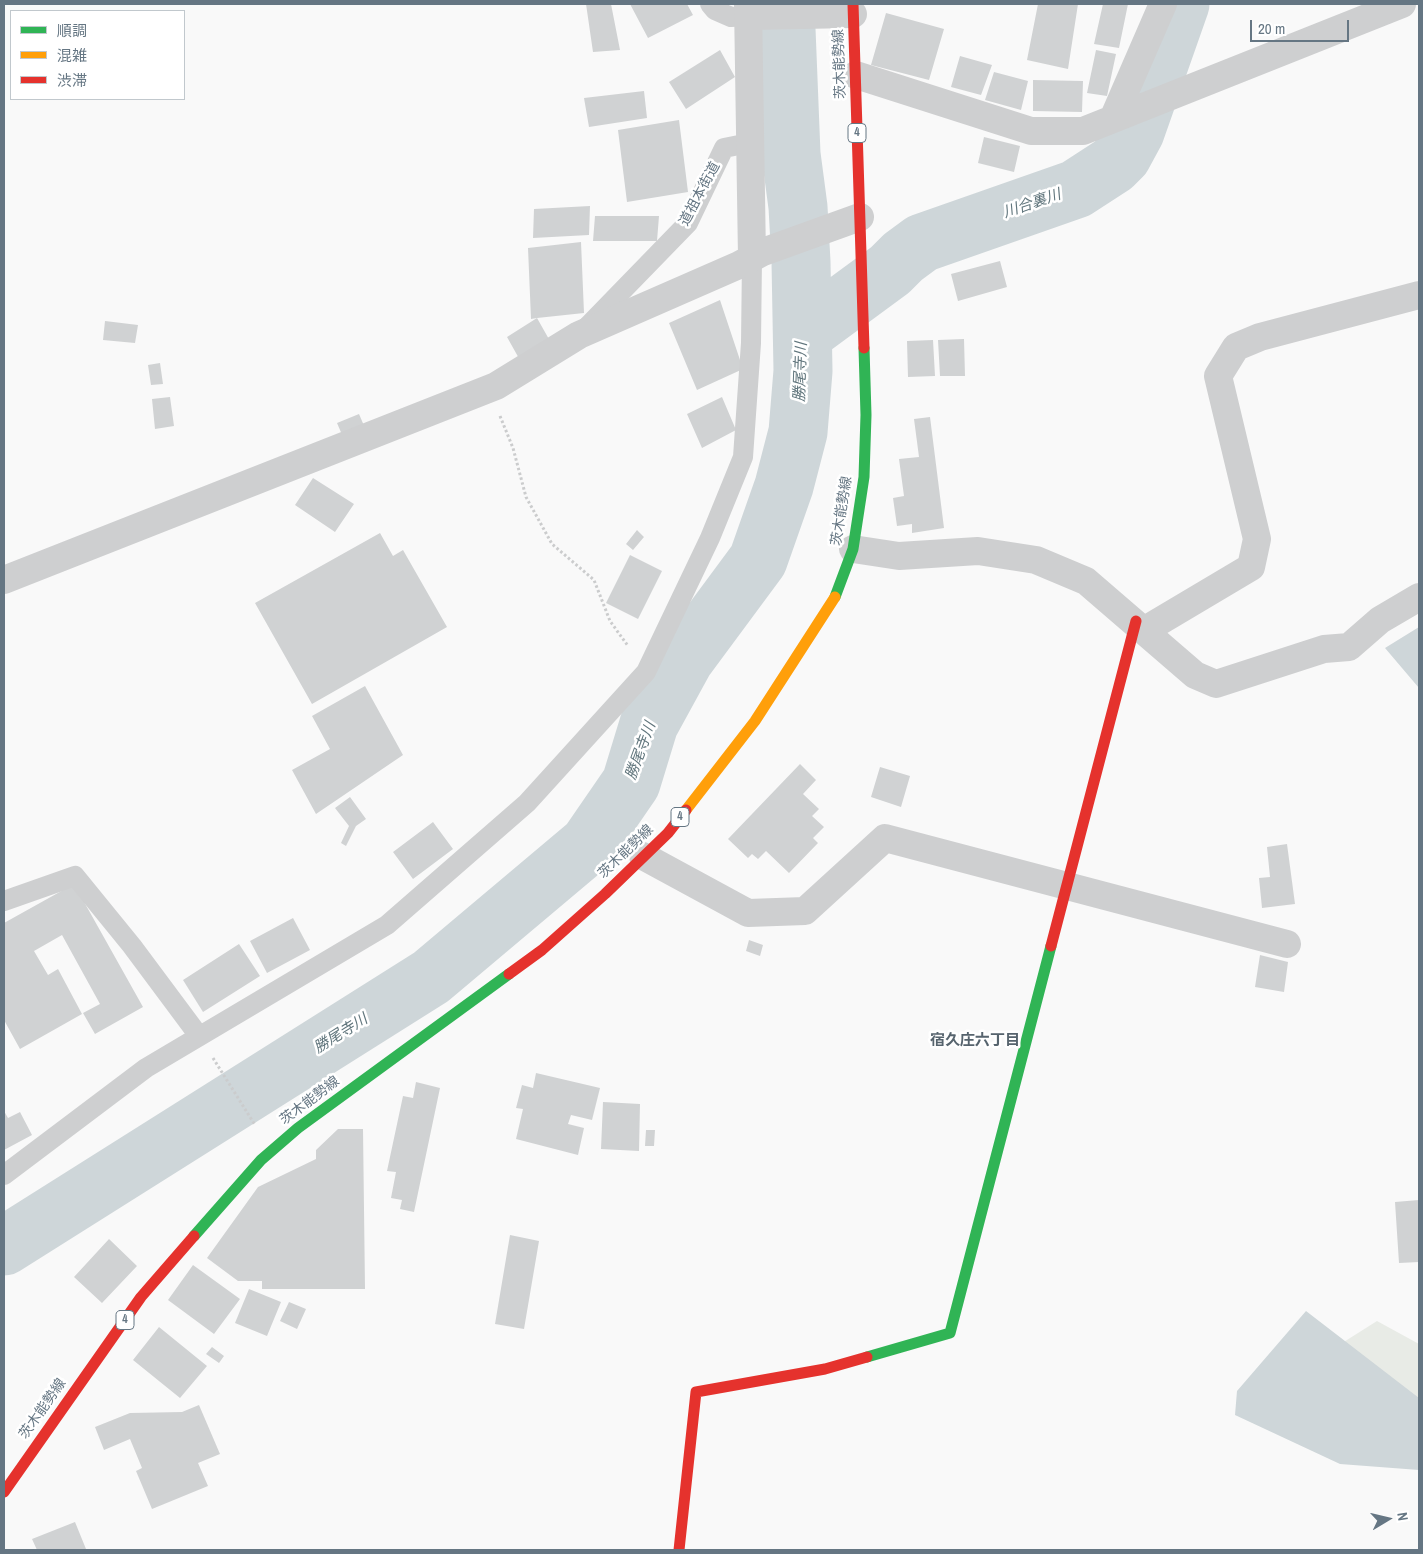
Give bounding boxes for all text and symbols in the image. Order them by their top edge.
legend [10,10,185,100]
scale bar [1253,10,1352,42]
text: 20 m [1258,18,1285,39]
text: 順調 [57,20,87,41]
street label: 茨木能勢線 [830,29,850,99]
text: 混雑 [57,45,87,66]
text: 渋滞 [57,70,87,91]
road number: 4 [848,124,866,142]
street label: 道祖本街道 [676,159,724,229]
water label: 川合裏川 [1001,186,1063,222]
water label: 勝尾寺川 [791,342,811,402]
street label: 茨木能勢線 [828,475,856,547]
water label: 勝尾寺川 [622,720,660,782]
road number: 4 [671,808,689,826]
street label: 茨木能勢線 [595,822,657,882]
water label: 勝尾寺川 [311,1010,371,1058]
district label: 宿久庄六丁目 [930,1032,1020,1050]
street label: 茨木能勢線 [277,1073,343,1129]
road number: 4 [116,1310,134,1330]
street label: 茨木能勢線 [16,1376,70,1442]
north arrow [1363,1494,1413,1544]
text: N [1393,1511,1412,1522]

